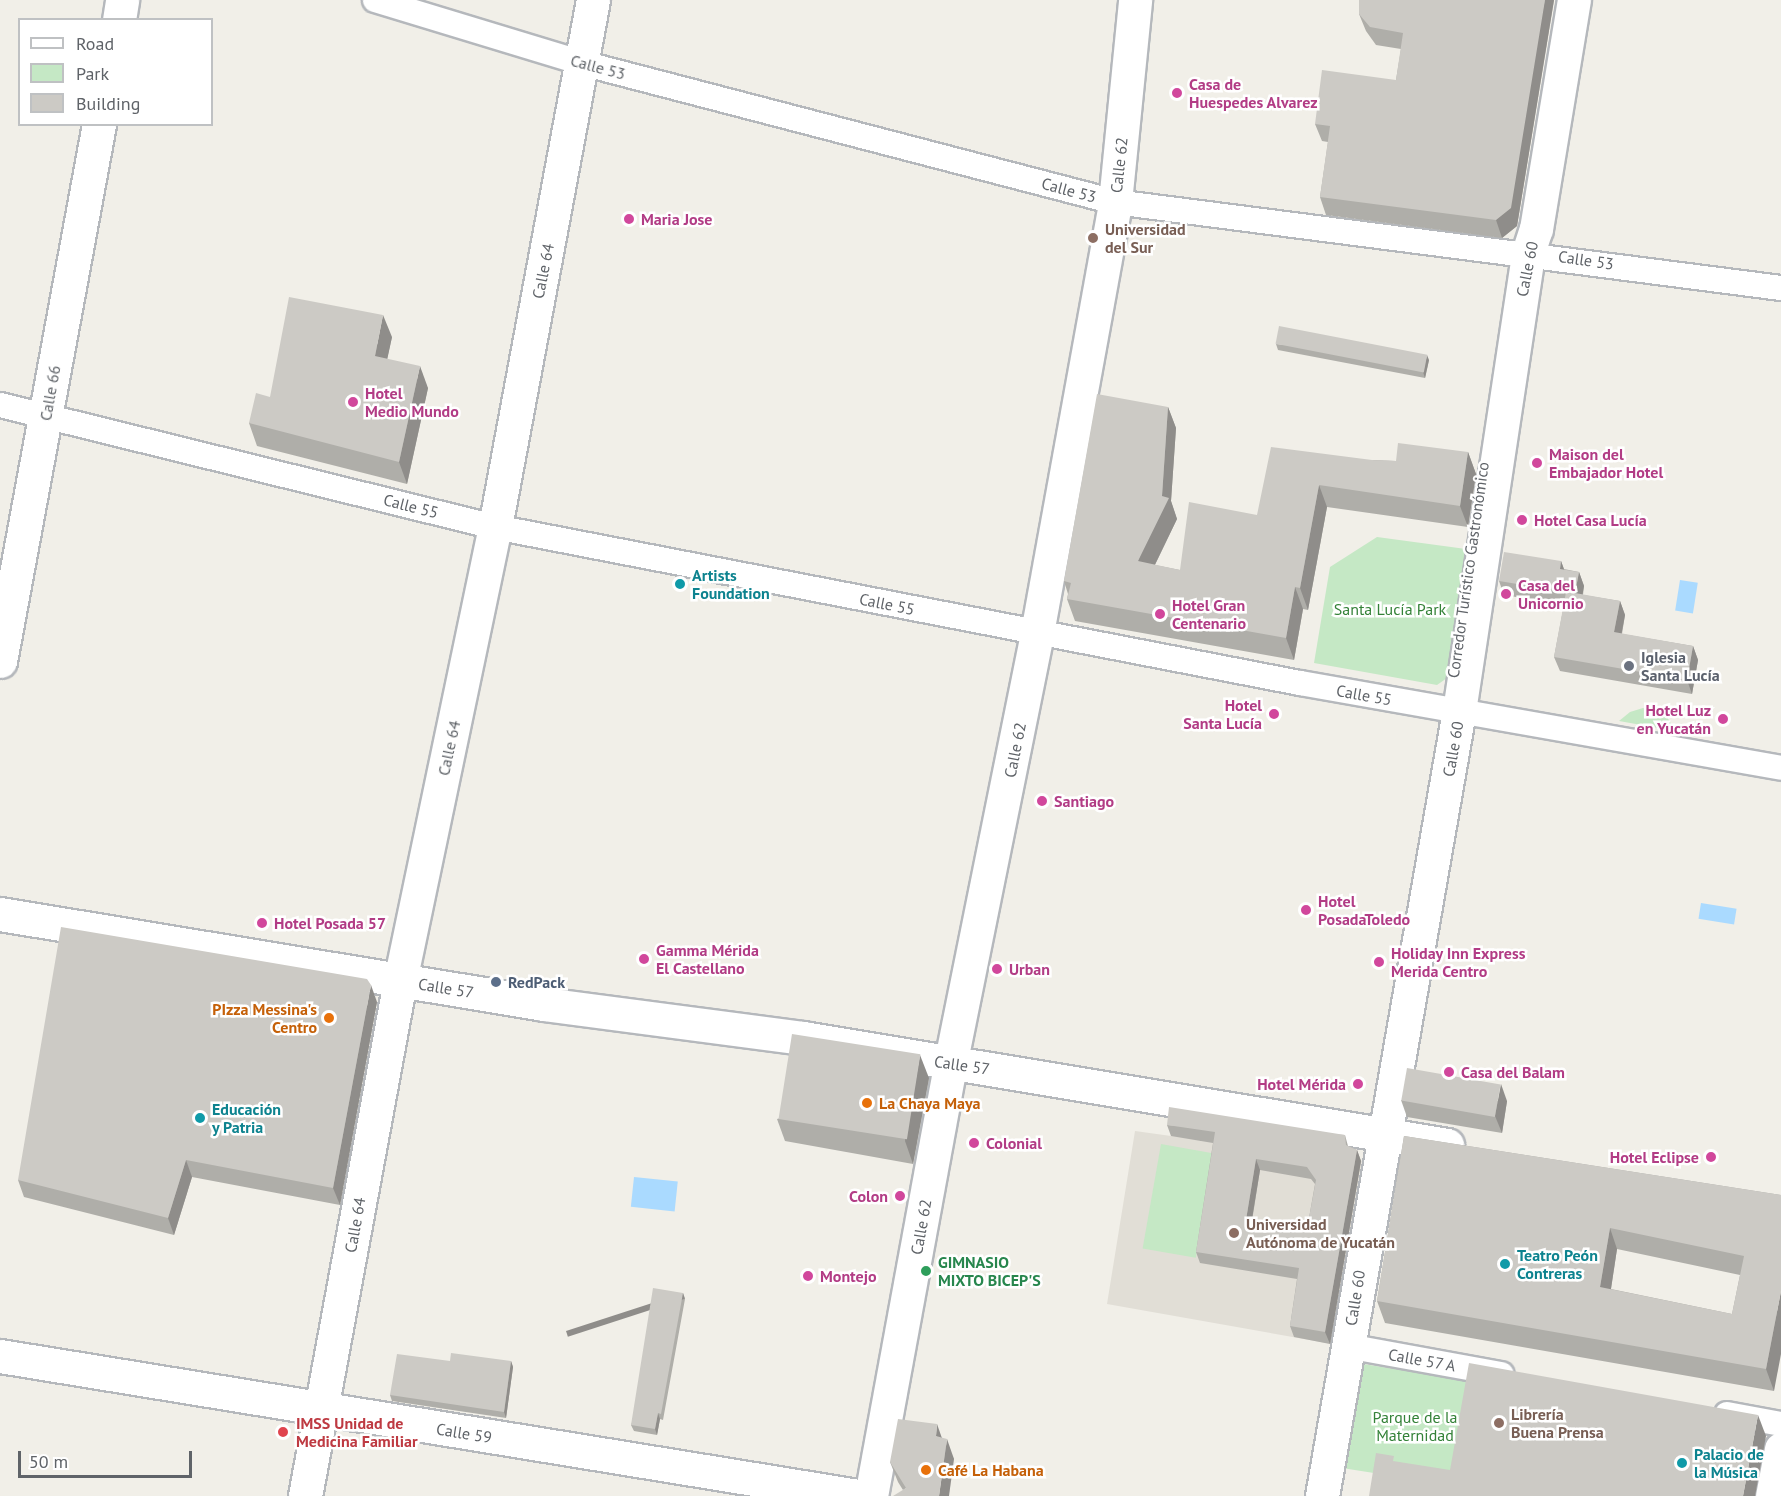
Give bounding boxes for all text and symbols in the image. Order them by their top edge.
legend [18,18,213,126]
text: Road [76,32,114,55]
street label: Calle 53 [568,50,628,84]
text: Park [76,62,109,85]
place label: Casa de Huespedes Alvarez [1189,74,1318,112]
marker: Casa de Huespedes Alvarez [1170,86,1184,100]
text: Building [76,92,140,115]
street label: Calle 62 [1107,136,1131,194]
street label: Calle 53 [1039,173,1099,207]
place label: Maria Jose [641,209,712,229]
marker: Maria Jose [622,212,636,226]
place label: Universidad del Sur [1105,219,1186,257]
marker: Universidad del Sur [1086,231,1100,245]
street label: Calle 60 [1512,240,1542,298]
street label: Calle 64 [528,242,558,300]
street label: Calle 53 [1557,247,1615,273]
street label: Calle 66 [36,364,64,422]
place label: Hotel Medio Mundo [365,383,459,421]
marker: Hotel Medio Mundo [346,395,360,409]
place label: Maison del Embajador Hotel [1549,444,1663,482]
marker: Maison del Embajador Hotel [1530,456,1544,470]
street label: Corredor Turístico Gastronómico [1443,460,1493,680]
street label: Calle 55 [382,490,440,522]
place label: Hotel Casa Lucía [1534,510,1647,530]
marker: Hotel Casa Lucía [1515,513,1529,527]
place label: Artists Foundation [692,565,770,603]
place label: Casa del Unicornio [1518,575,1584,613]
marker: Artists Foundation [673,577,687,591]
marker: Casa del Unicornio [1499,587,1513,601]
street label: Calle 55 [858,589,916,619]
place label: Hotel Gran Centenario [1172,595,1246,633]
park label: Santa Lucía Park [1334,599,1446,619]
marker: Hotel Gran Centenario [1153,607,1167,621]
place label: Iglesia Santa Lucía [1641,647,1720,685]
marker: Iglesia Santa Lucía [1622,659,1636,673]
street label: Calle 55 [1335,681,1393,709]
place label: Hotel Santa Lucía [1183,695,1262,733]
place label: Hotel Luz en Yucatán [1636,700,1711,738]
marker: Hotel Santa Lucía [1267,707,1281,721]
marker: Hotel Luz en Yucatán [1716,712,1730,726]
street label: Calle 64 [434,719,464,777]
street label: Calle 60 [1439,720,1467,778]
street label: Calle 62 [1000,721,1030,779]
place label: Santiago [1054,791,1114,811]
marker: Santiago [1035,794,1049,808]
place label: Hotel PosadaToledo [1318,891,1410,929]
marker: Hotel PosadaToledo [1299,903,1313,917]
place label: Hotel Posada 57 [274,913,386,933]
marker: Hotel Posada 57 [255,916,269,930]
place label: Gamma Mérida El Castellano [656,940,759,978]
place label: Holiday Inn Express Merida Centro [1391,943,1526,981]
marker: Gamma Mérida El Castellano [637,952,651,966]
marker: Holiday Inn Express Merida Centro [1372,955,1386,969]
place label: Urban [1009,959,1050,979]
marker: Urban [990,962,1004,976]
place label: RedPack [508,972,565,992]
street label: Calle 57 [417,974,475,1002]
marker: RedPack [489,975,503,989]
place label: PIzza Messina's Centro [212,999,317,1037]
marker: PIzza Messina's Centro [322,1011,336,1025]
street label: Calle 57 [933,1052,991,1078]
place label: Casa del Balam [1461,1062,1565,1082]
marker: Casa del Balam [1442,1065,1456,1079]
place label: Hotel Mérida [1257,1074,1346,1094]
marker: Hotel Mérida [1351,1077,1365,1091]
place label: La Chaya Maya [879,1093,981,1113]
marker: La Chaya Maya [860,1096,874,1110]
place label: Educación y Patria [212,1099,281,1137]
marker: Educación y Patria [193,1111,207,1125]
place label: Colonial [986,1133,1042,1153]
marker: Colonial [967,1136,981,1150]
place label: Hotel Eclipse [1610,1147,1699,1167]
marker: Hotel Eclipse [1704,1150,1718,1164]
place label: Colon [849,1186,888,1206]
marker: Colon [893,1189,907,1203]
street label: Calle 64 [341,1196,369,1254]
street label: Calle 62 [907,1198,935,1256]
place label: Universidad Autónoma de Yucatán [1246,1214,1395,1252]
marker: Universidad Autónoma de Yucatán [1227,1226,1241,1240]
place label: Teatro Peón Contreras [1517,1245,1598,1283]
place label: GIMNASIO MIXTO BICEP'S [938,1252,1041,1290]
marker: Teatro Peón Contreras [1498,1257,1512,1271]
marker: GIMNASIO MIXTO BICEP'S [919,1264,933,1278]
place label: Montejo [820,1266,877,1286]
marker: Montejo [801,1269,815,1283]
street label: Calle 60 [1341,1269,1369,1327]
street label: Calle 57 A [1386,1345,1458,1375]
place label: Librería Buena Prensa [1511,1404,1604,1442]
park label: Parque de la Maternidad [1373,1407,1457,1445]
place label: IMSS Unidad de Medicina Familiar [296,1413,418,1451]
marker: Librería Buena Prensa [1492,1416,1506,1430]
street label: Calle 59 [435,1419,493,1447]
marker: IMSS Unidad de Medicina Familiar [274,1423,292,1441]
scale bar [21,1439,195,1477]
place label: Palacio de la Música [1694,1444,1764,1482]
text: 50 m [29,1450,68,1473]
marker: Palacio de la Música [1675,1456,1689,1470]
place label: Café La Habana [938,1460,1044,1480]
marker: Café La Habana [919,1463,933,1477]

